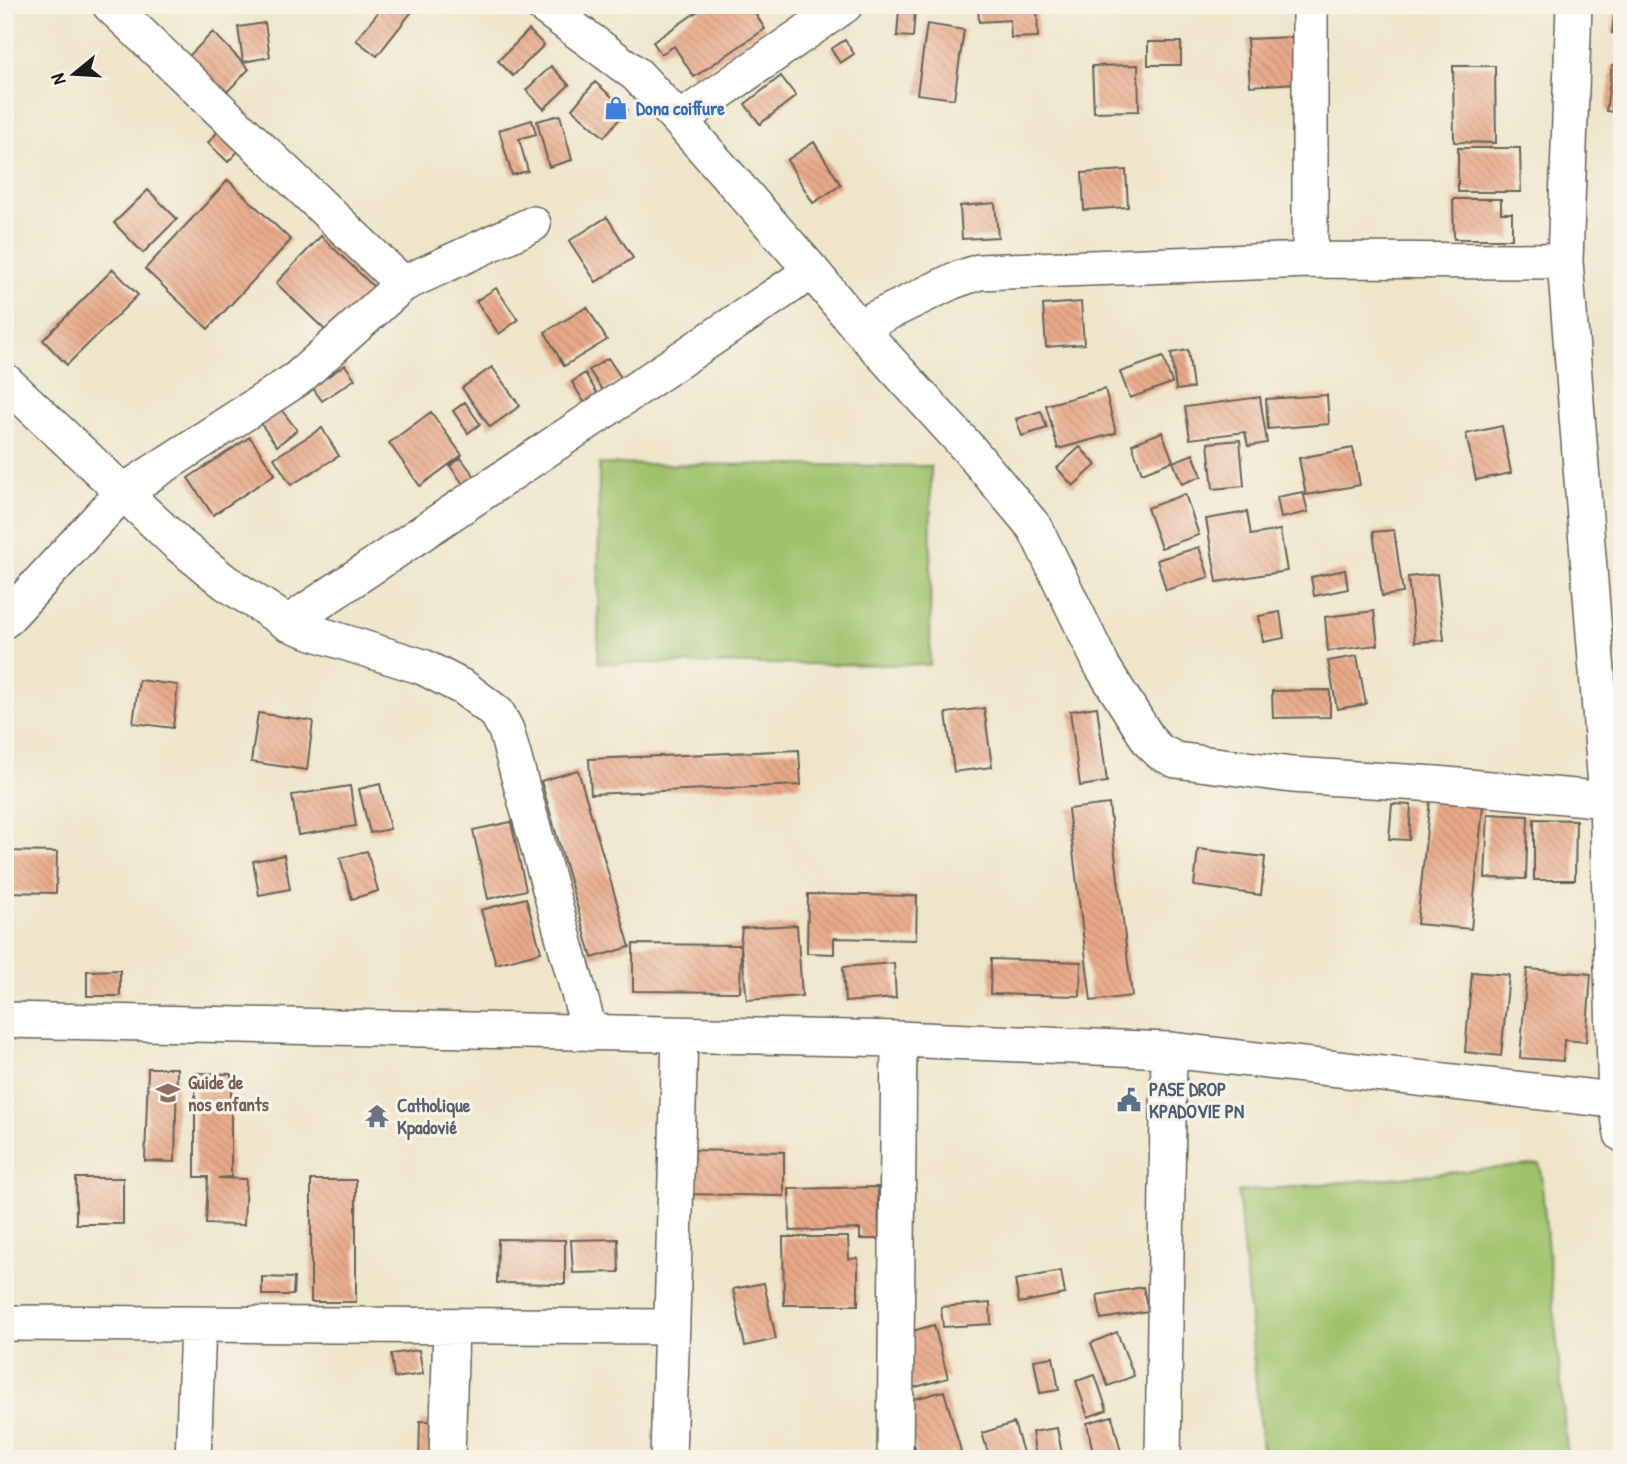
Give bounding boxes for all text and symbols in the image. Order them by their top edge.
north arrow [38,38,108,108]
text: N [44,70,72,88]
shop icon: Dona coiffure [602,94,630,122]
place label: Dona coiffure [636,95,725,121]
place label: Guide de nos enfants [188,1069,269,1117]
place label: PASE DROP KPADOVIE PN [1149,1076,1244,1124]
school or university icon: Guide de nos enfants [154,1079,182,1107]
public building icon: PASE DROP KPADOVIE PN [1115,1086,1143,1114]
place label: Catholique Kpadovié [397,1092,471,1141]
temple icon: Catholique Kpadovié [363,1102,391,1130]

